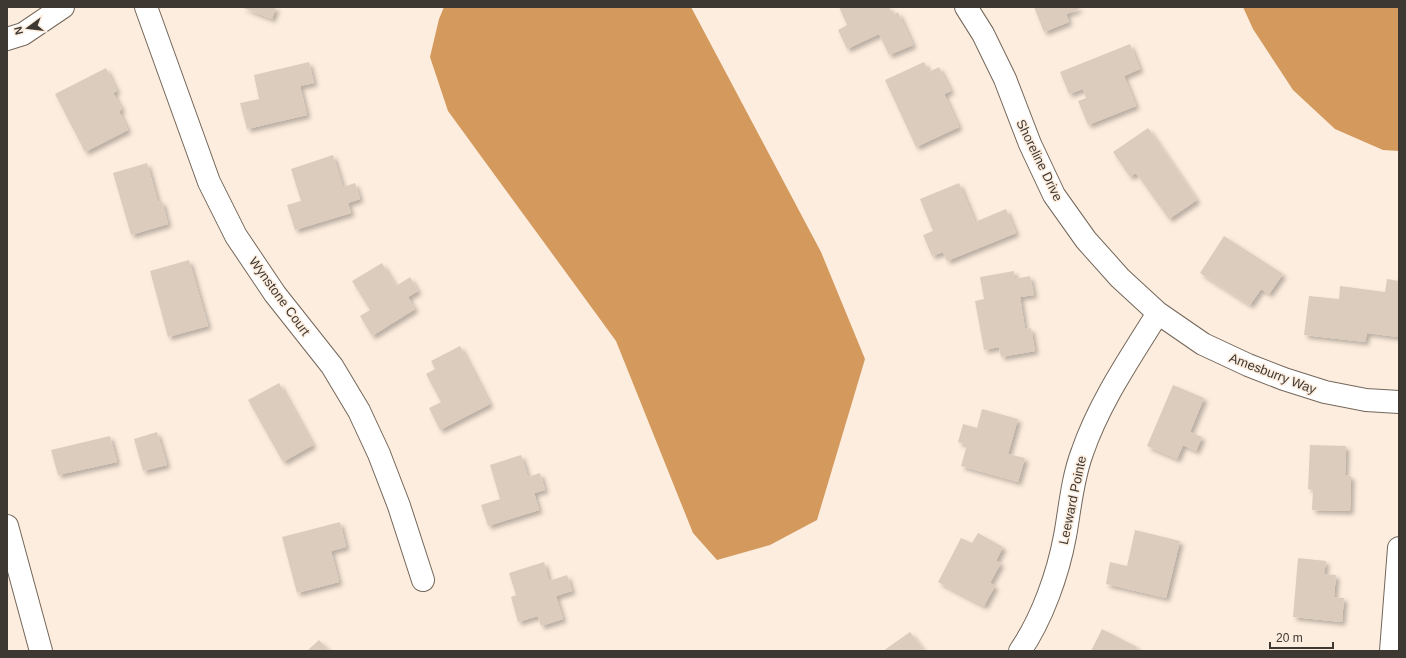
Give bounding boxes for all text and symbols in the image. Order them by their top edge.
north arrow [8,8,48,48]
text: N [12,25,25,36]
street label: Shoreline Drive [1013,117,1066,203]
street label: Wynstone Court [246,254,313,339]
street label: Amesburry Way [1227,350,1319,397]
street label: Leeward Pointe [1056,454,1089,546]
scale bar [1270,624,1333,650]
text: 20 m [1276,631,1303,645]

